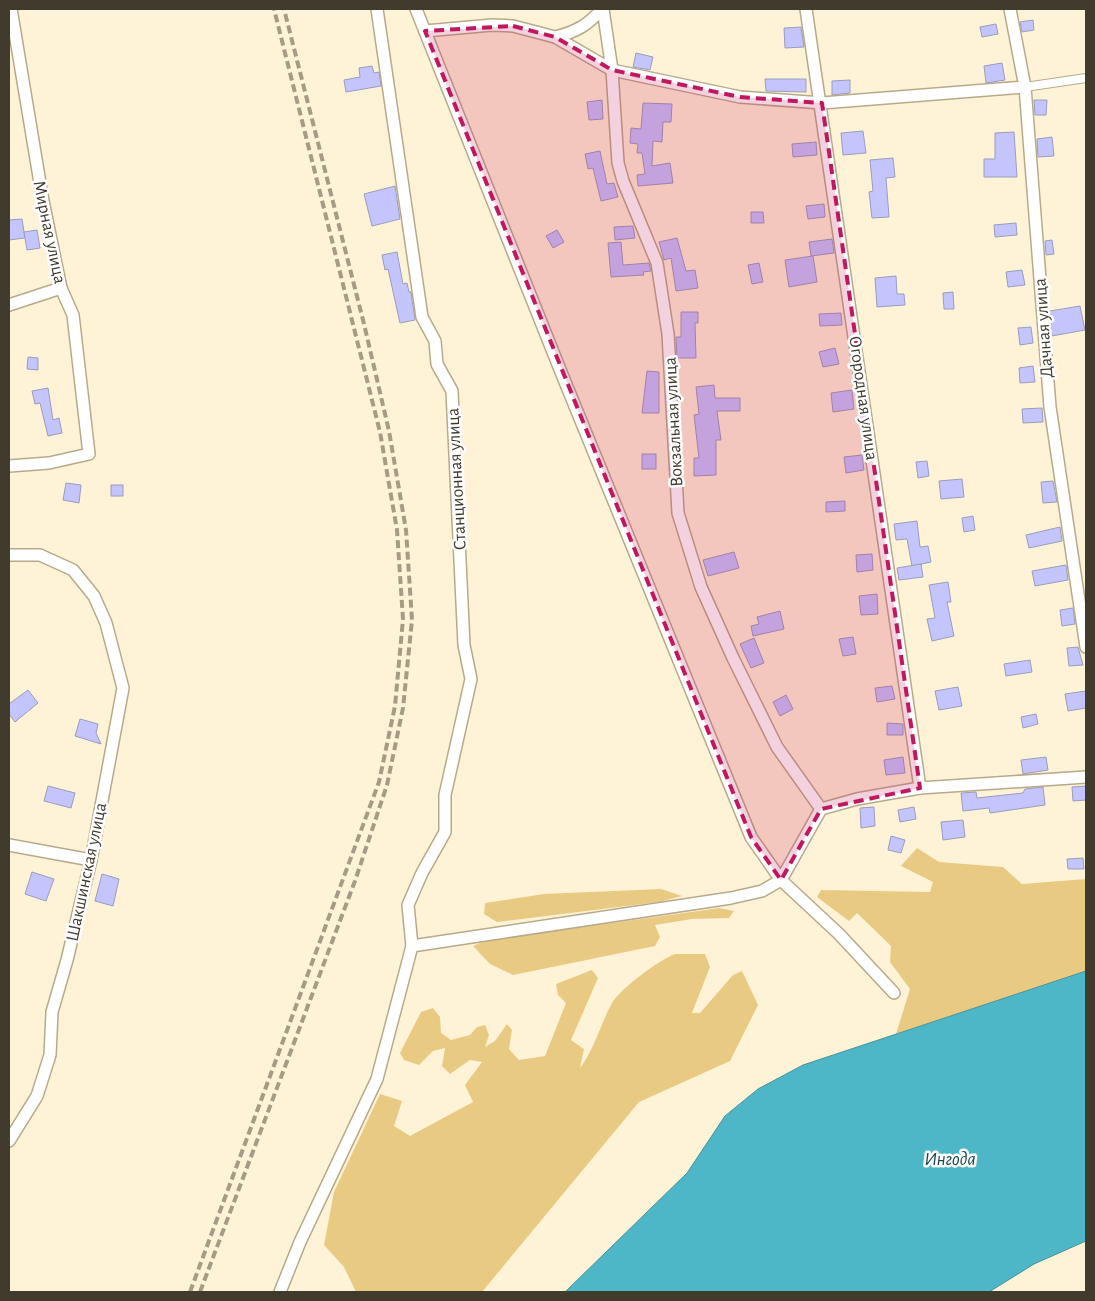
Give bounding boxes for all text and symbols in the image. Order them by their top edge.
street label: Мирная улица [29,179,69,285]
street label: Дачная улица [1032,277,1056,378]
street label: Огородная улица [845,335,881,461]
street label: Вокзальная улица [662,357,686,487]
street label: Станционная улица [444,407,470,551]
street label: Шакшинская улица [63,801,110,943]
water label: Ингода [924,1150,976,1169]

